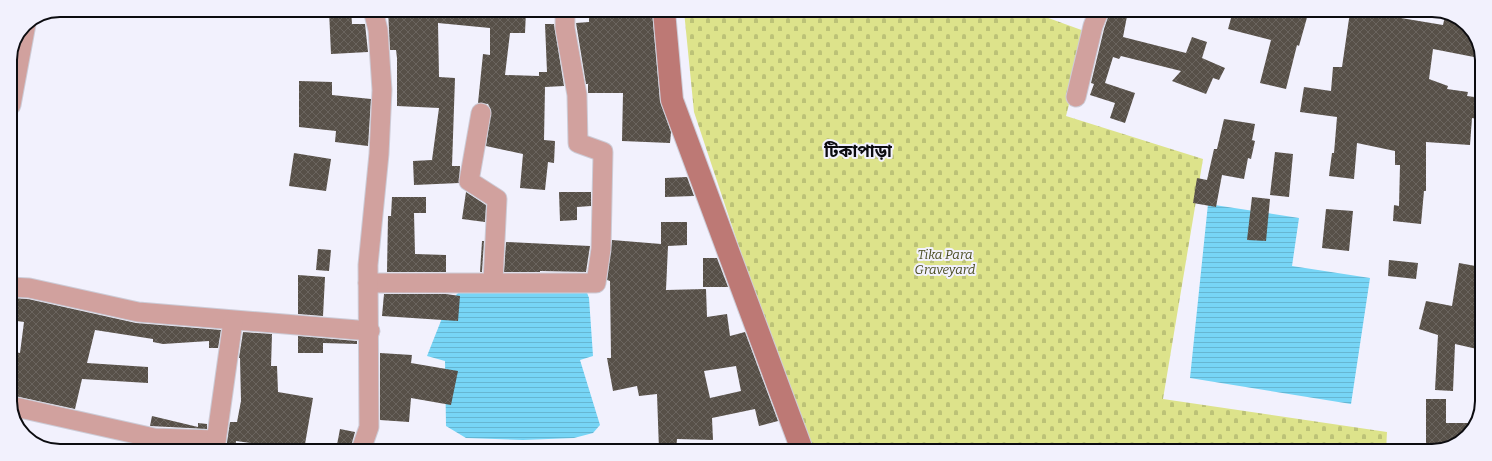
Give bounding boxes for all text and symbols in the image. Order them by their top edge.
district label: টিকাপাড়া [823,141,892,162]
park label: Tika Para Graveyard [915,247,976,277]

